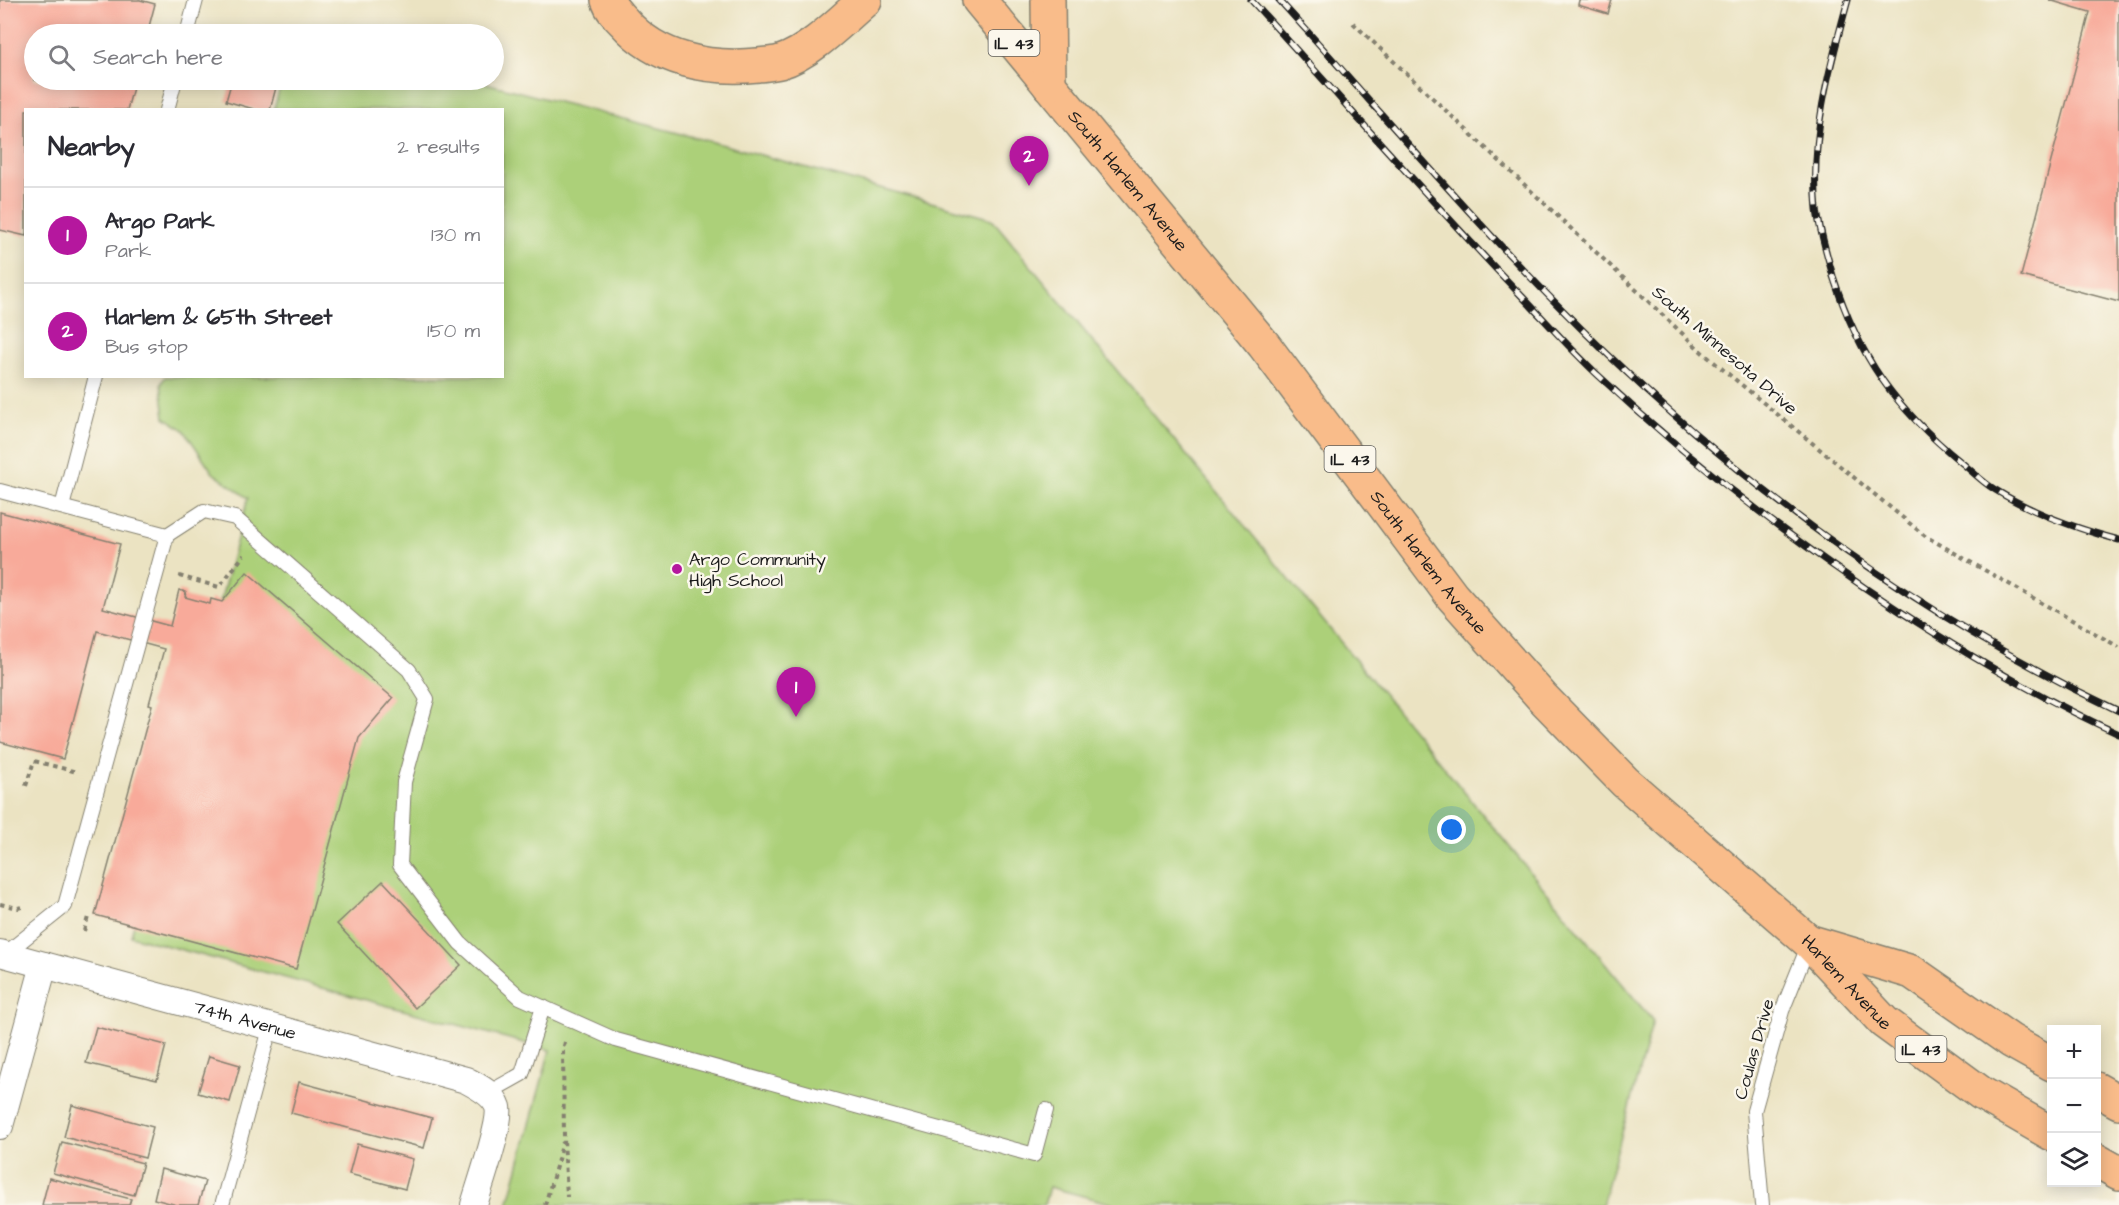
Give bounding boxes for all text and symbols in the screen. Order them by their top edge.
search box [24,24,504,90]
road number: IL 43 [988,30,1040,56]
icon: search [45,41,78,74]
text: Search here [93,42,223,73]
street label: South Harlem Avenue [1062,105,1194,257]
text: Nearby [48,129,135,165]
text: 2 results [397,133,480,161]
pin: 2 [1010,136,1048,186]
text: Argo Park [105,206,215,237]
text: 1 [66,221,69,249]
text: 130 m [431,221,480,249]
text: Park [105,237,151,265]
street label: South Minnesota Drive [1646,280,1803,421]
text: Harlem & 65th Street [105,302,332,333]
text: 2 [62,317,73,345]
text: 150 m [427,317,480,345]
text: Bus stop [105,333,188,361]
road number: IL 43 [1324,446,1376,472]
street label: South Harlem Avenue [1364,485,1493,640]
place label: Argo Community High School [689,547,826,594]
marker: Argo Community High School [670,562,684,576]
pin: 1 [776,668,816,717]
your location [1437,815,1466,844]
street label: Harlem Avenue [1796,929,1897,1036]
street label: 74th Avenue [191,994,299,1046]
street label: Coulas Drive [1728,996,1781,1102]
map controls [2047,1025,2101,1187]
button: + [2047,1025,2101,1079]
road number: IL 43 [1896,1036,1946,1062]
button: − [2047,1079,2101,1133]
button: layers [2047,1133,2101,1187]

